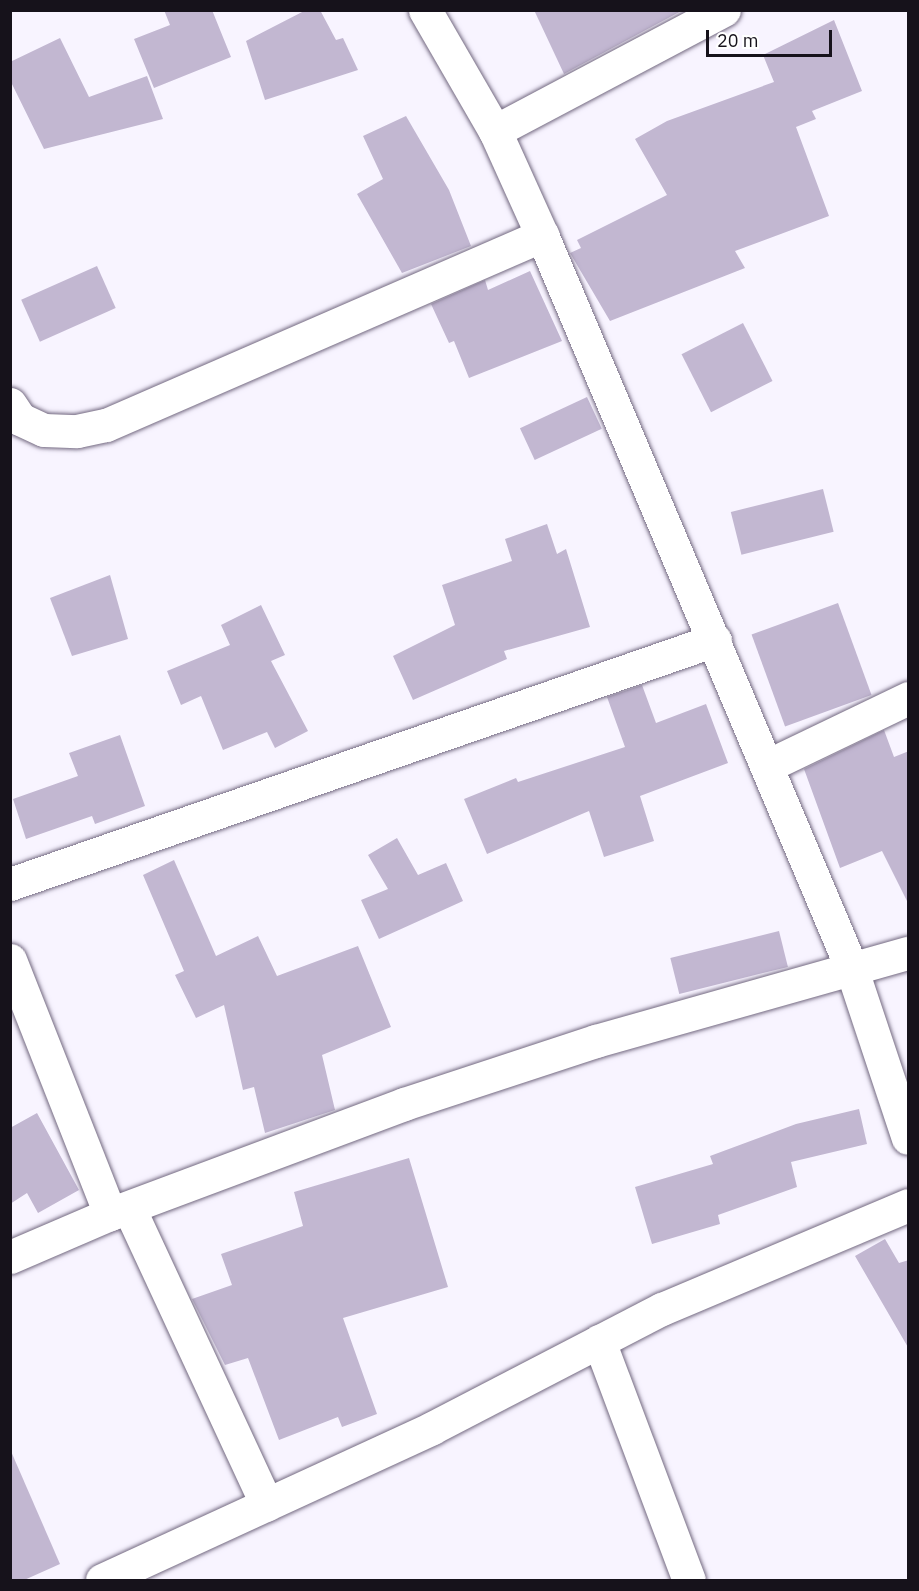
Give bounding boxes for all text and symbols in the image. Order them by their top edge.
scale bar [709,18,835,56]
text: 20 m [717,29,759,52]

